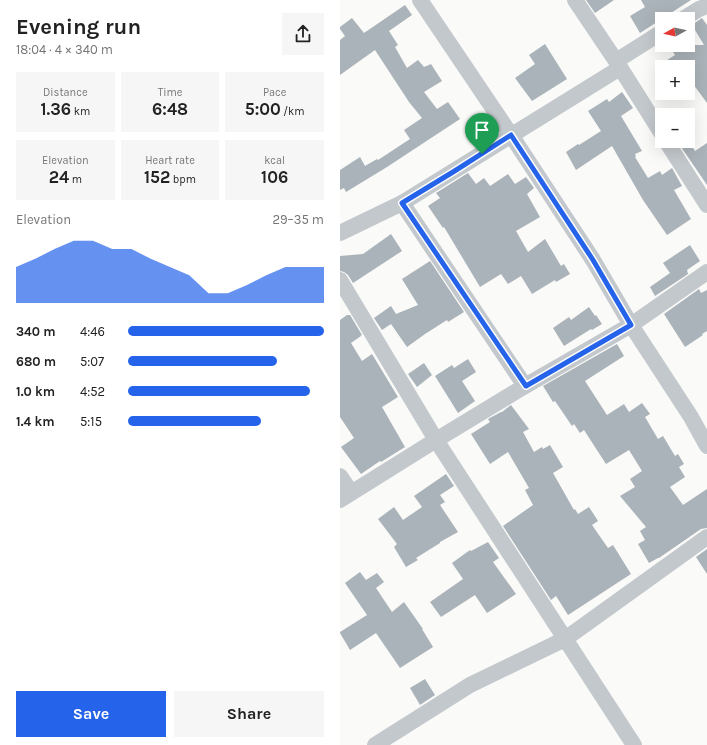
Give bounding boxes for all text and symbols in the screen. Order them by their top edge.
north arrow [655,12,695,52]
map controls [655,12,695,148]
button: share [282,13,324,55]
text: Evening run [16,14,141,40]
text: 18:04 · 4 × 340 m [16,42,113,57]
button: + [655,60,695,100]
text: Distance [43,86,88,99]
text: Time [158,86,182,99]
text: Pace [263,86,286,99]
text: 1.36 [40,99,71,119]
text: 6:48 [152,99,188,119]
text: 5:00 [245,99,281,119]
text: km [71,105,90,118]
text: /km [281,105,305,118]
button: − [655,108,695,148]
pin [465,113,499,154]
icon: arrive [471,119,493,141]
text: Elevation [42,154,89,167]
text: Heart rate [145,154,195,167]
text: kcal [264,154,285,167]
text: 24 [49,167,69,187]
text: 152 [144,167,170,187]
text: 106 [261,167,288,187]
text: m [69,173,82,186]
text: bpm [170,173,196,186]
text: Elevation [16,212,71,227]
text: 29–35 m [273,212,324,227]
text: 340 m [16,324,56,339]
text: 4:46 [80,324,105,339]
text: 680 m [16,354,56,369]
text: 5:07 [80,354,104,369]
text: 1.0 km [16,384,55,399]
text: 4:52 [80,384,105,399]
text: 1.4 km [16,414,54,429]
text: 5:15 [80,414,102,429]
button: Save [16,691,166,737]
button: Share [174,691,324,737]

